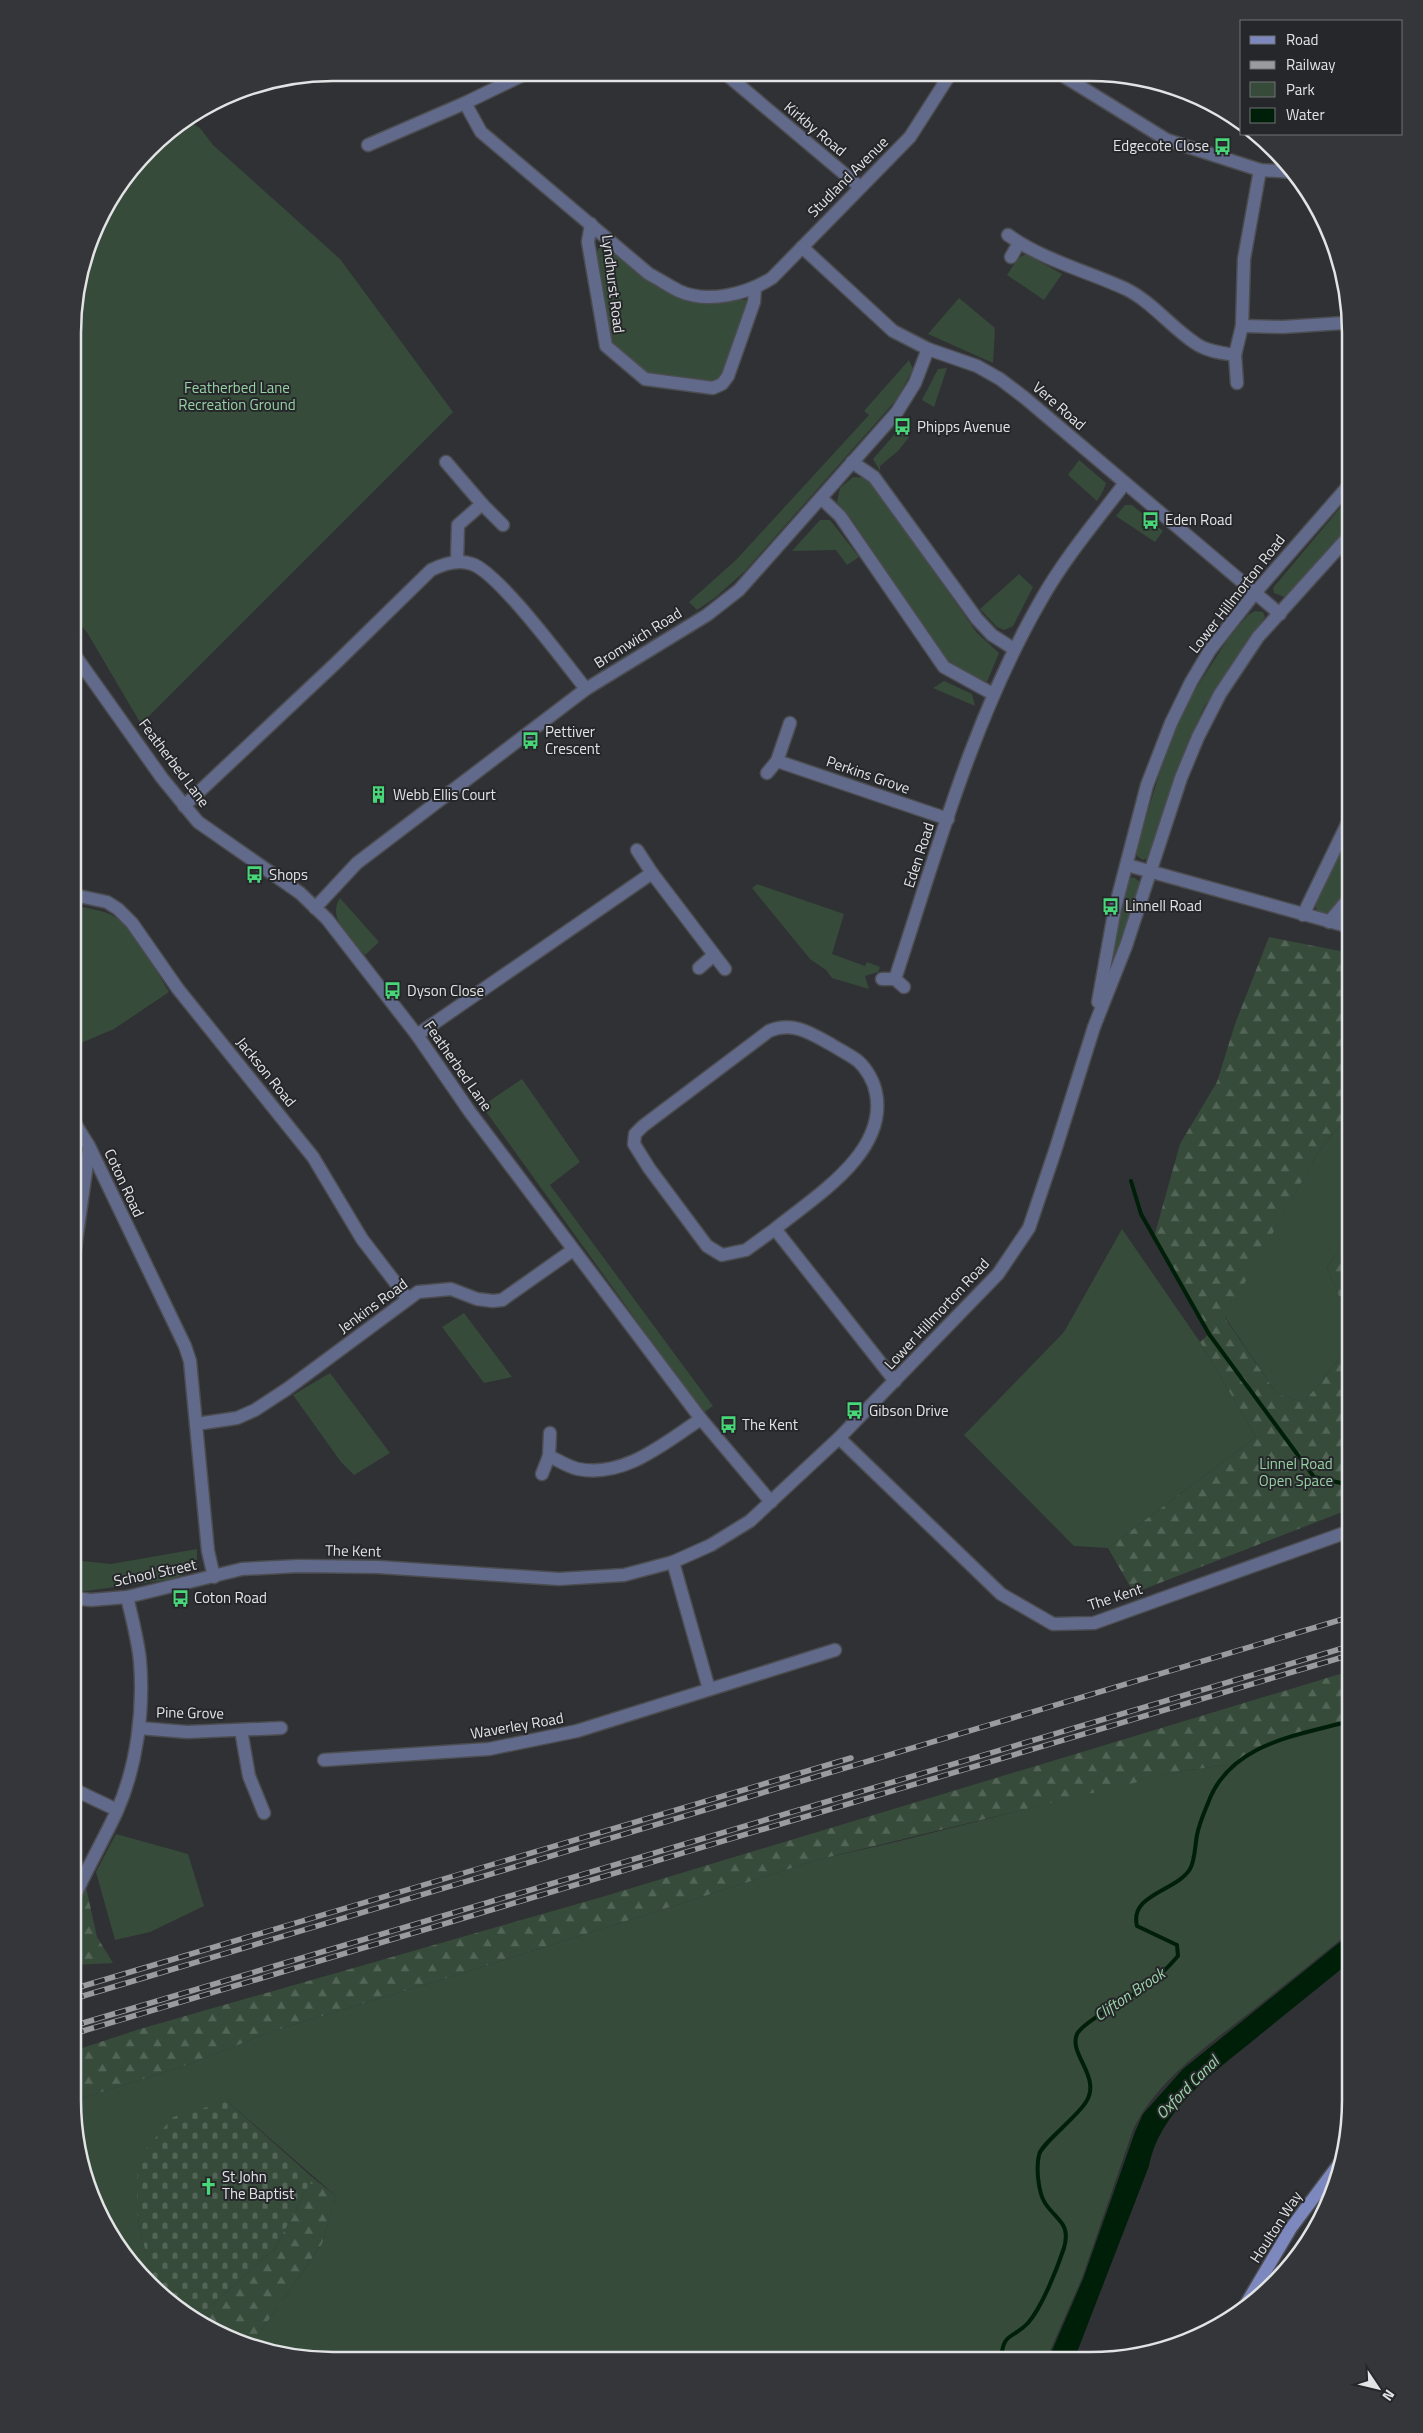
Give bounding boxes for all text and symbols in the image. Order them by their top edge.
legend [1240,20,1403,135]
text: Road [1286,28,1318,51]
text: Railway [1286,53,1336,76]
text: Park [1286,78,1315,101]
street label: Kirkby Road [779,96,851,162]
text: Water [1286,103,1325,126]
street label: Studland Avenue [802,131,893,222]
place label: Edgecote Close [1113,134,1209,157]
bus stop icon: Edgecote Close [1213,136,1233,156]
street label: Lyndhurst Road [596,233,631,334]
park label: Featherbed Lane Recreation Ground [178,376,296,416]
street label: Vere Road [1028,376,1091,435]
place label: Phipps Avenue [917,415,1010,438]
bus stop icon: Phipps Avenue [893,417,913,437]
place label: Eden Road [1165,508,1233,531]
bus stop icon: Eden Road [1141,510,1161,530]
street label: Lower Hillmorton Road [1183,529,1290,658]
street label: Bromwich Road [589,601,686,674]
street label: Featherbed Lane [133,714,215,812]
place label: Pettiver Crescent [545,720,601,760]
bus stop icon: Pettiver Crescent [521,731,541,751]
street label: Perkins Grove [823,749,913,800]
place label: Webb Ellis Court [393,783,497,806]
building icon: Webb Ellis Court [369,785,389,805]
street label: Eden Road [897,819,940,891]
place label: Shops [269,863,308,886]
bus stop icon: Shops [245,865,265,885]
place label: Linnell Road [1125,894,1202,917]
bus stop icon: Linnell Road [1101,896,1121,916]
place label: Dyson Close [407,979,484,1002]
bus stop icon: Dyson Close [383,981,403,1001]
street label: Featherbed Lane [419,1016,498,1116]
street label: Jackson Road [231,1032,302,1112]
street label: Coton Road [99,1145,150,1221]
street label: Lower Hillmorton Road [879,1253,995,1375]
street label: Jenkins Road [333,1272,412,1339]
place label: Gibson Drive [869,1399,948,1422]
bus stop icon: Gibson Drive [845,1401,865,1421]
place label: The Kent [742,1413,799,1436]
bus stop icon: The Kent [718,1415,738,1435]
park label: Linnel Road Open Space [1259,1452,1333,1492]
street label: The Kent [325,1539,382,1562]
street label: School Street [111,1552,199,1592]
street label: The Kent [1085,1577,1146,1616]
place label: Coton Road [194,1586,267,1609]
bus stop icon: Coton Road [170,1588,190,1608]
street label: Pine Grove [156,1700,224,1725]
street label: Waverley Road [468,1706,565,1745]
water label: Clifton Brook [1089,1960,1171,2027]
water label: Oxford Canal [1150,2049,1225,2124]
place label: St John The Baptist [222,2165,295,2205]
church icon: St John The Baptist [198,2176,218,2196]
street label: Houlton Way [1244,2186,1307,2267]
north arrow [1353,2363,1403,2413]
text: N [1378,2386,1400,2406]

